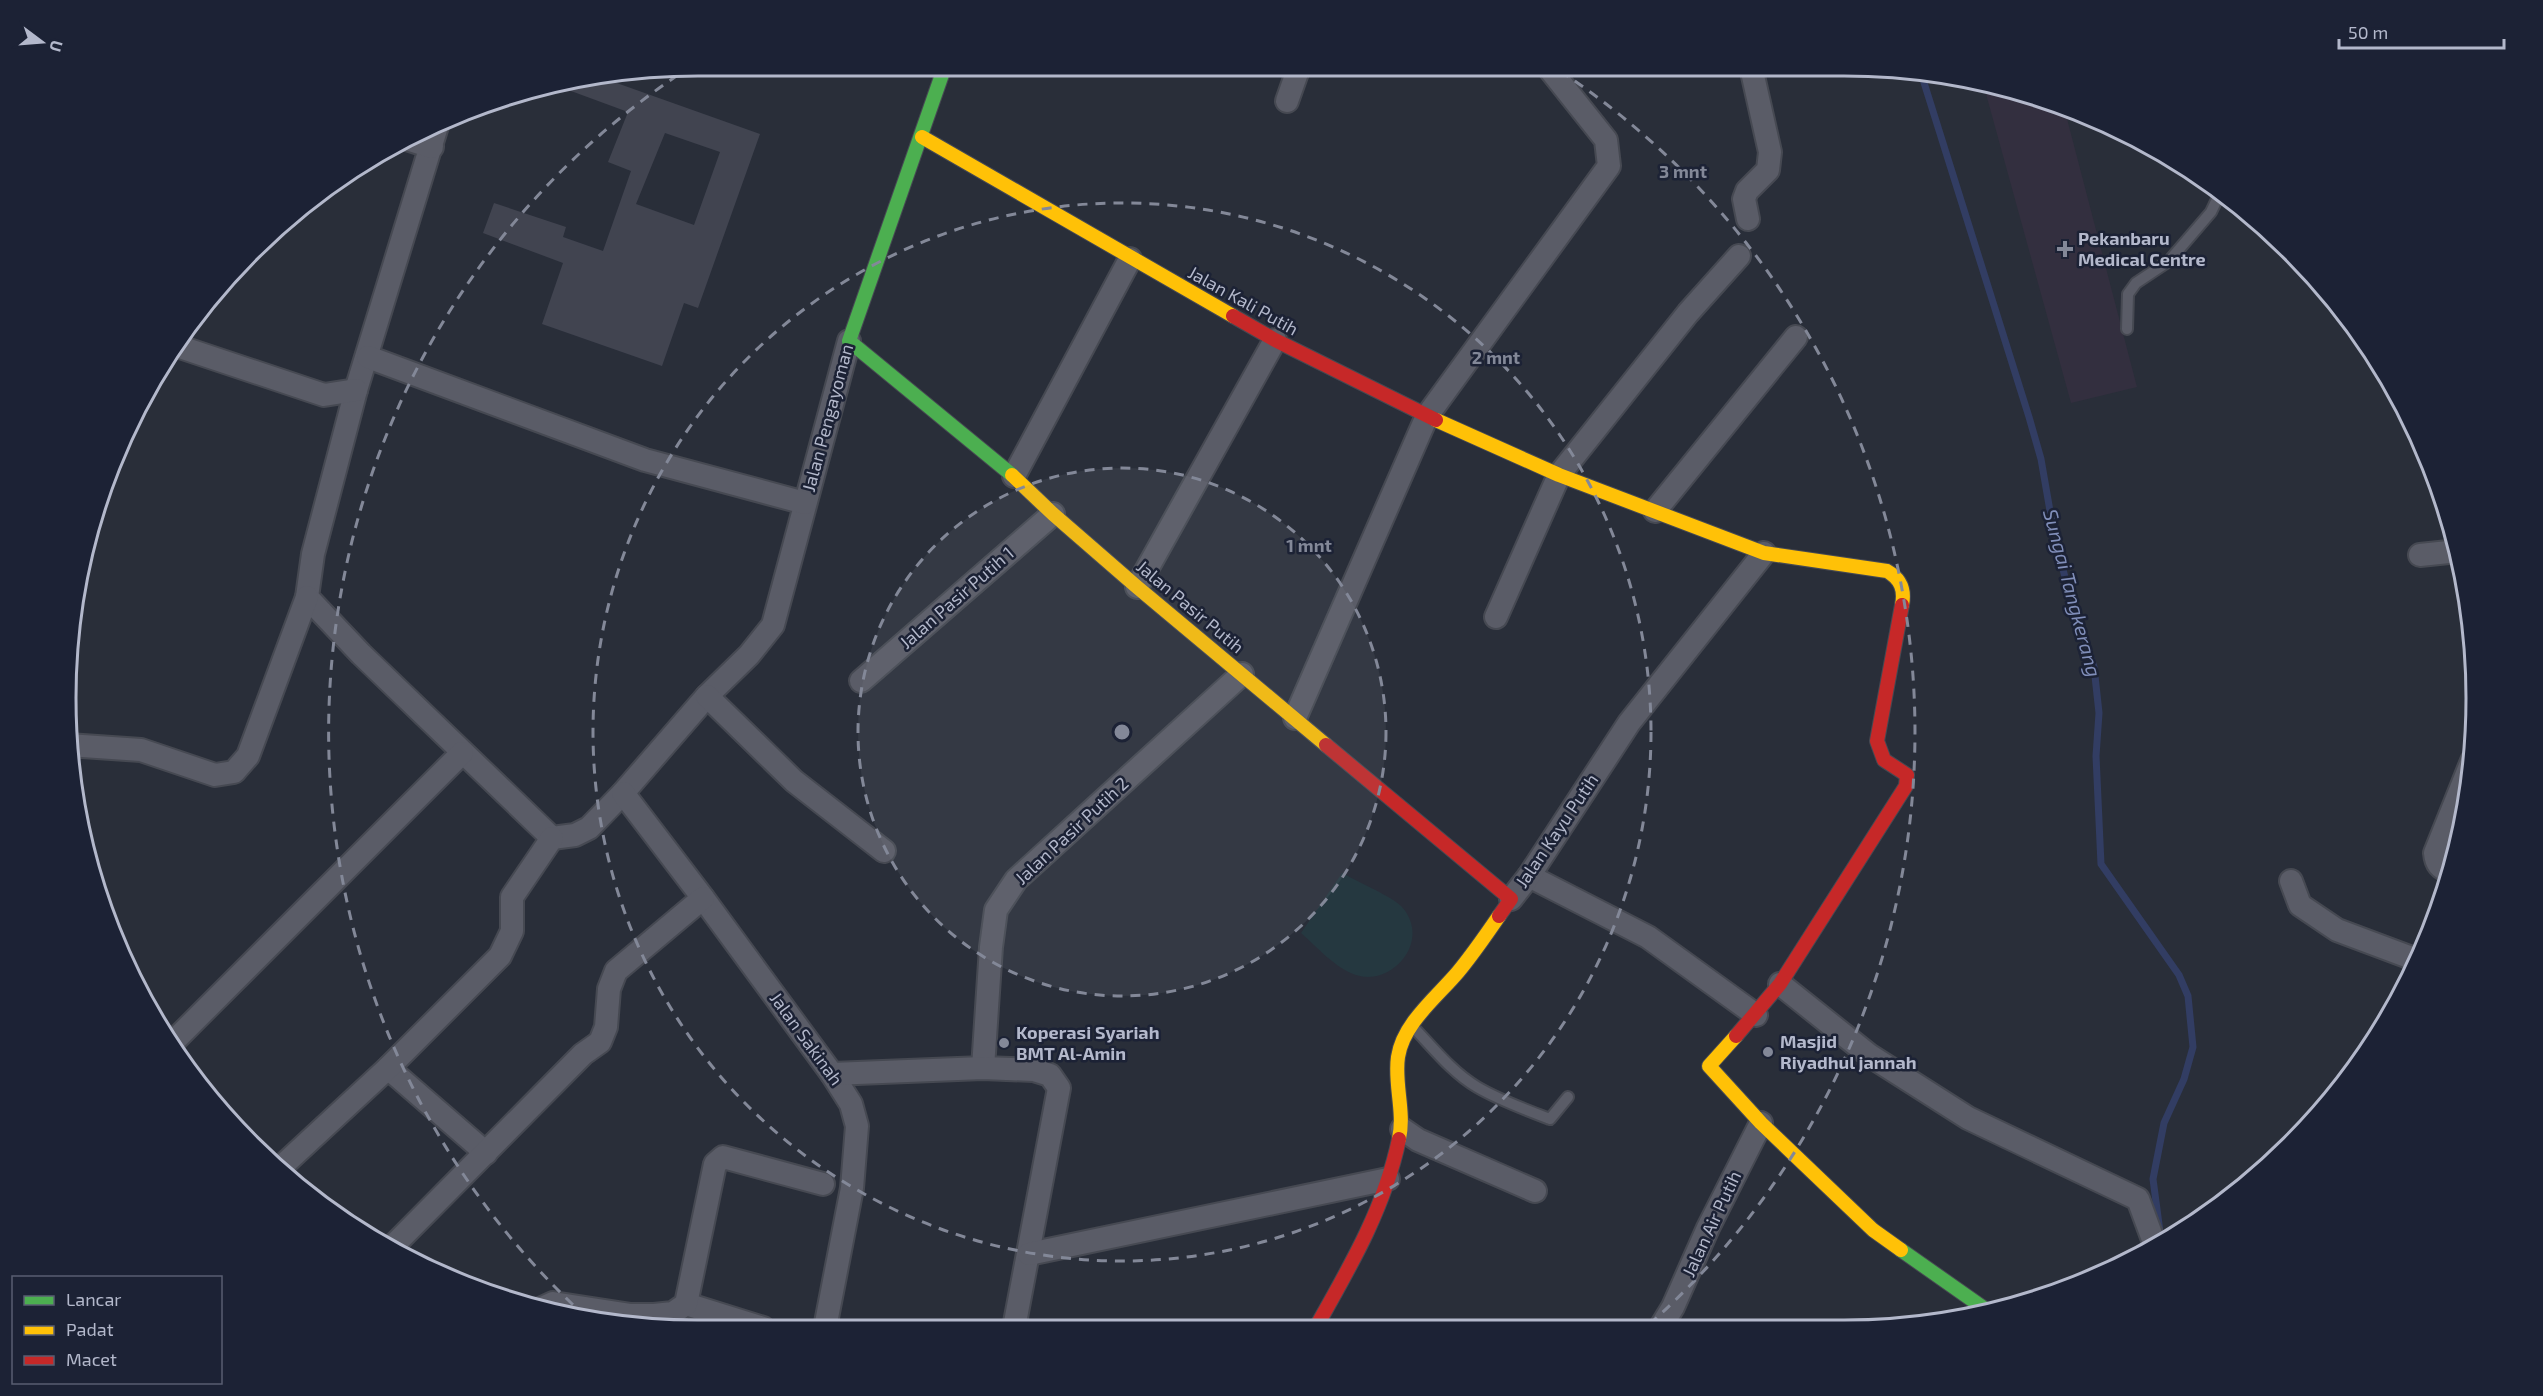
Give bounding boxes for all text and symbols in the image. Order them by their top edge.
north arrow [12,12,72,72]
scale bar [2339,12,2504,50]
text: 50 m [2348,21,2388,43]
text: U [46,38,68,54]
text: 3 mnt [1659,160,1708,182]
place label: Pekanbaru Medical Centre [2078,227,2206,270]
marker: Pekanbaru Medical Centre [2056,240,2074,258]
street label: Jalan Kali Putih [1184,261,1302,339]
street label: Jalan Pengayoman [797,342,857,494]
text: 2 mnt [1472,346,1521,368]
water label: Sungai Tangkerang [2039,506,2107,679]
text: 1 mnt [1286,534,1332,556]
street label: Jalan Pasir Putih 1 [895,542,1018,653]
street label: Jalan Pasir Putih [1133,555,1249,657]
centre of rings [1112,722,1132,742]
street label: Jalan Kayu Putih [1510,769,1602,892]
street label: Jalan Pasir Putih 2 [1010,772,1133,889]
street label: Jalan Sakinah [766,987,848,1089]
place label: Koperasi Syariah BMT Al-Amin [1016,1021,1159,1064]
place label: Masjid Riyadhul jannah [1780,1030,1917,1073]
marker: Koperasi Syariah BMT Al-Amin [997,1036,1011,1050]
marker: Masjid Riyadhul jannah [1761,1045,1775,1059]
street label: Jalan Air Putih [1677,1167,1745,1280]
legend [12,1276,222,1384]
text: Lancar [66,1288,122,1310]
text: Padat [66,1318,114,1340]
text: Macet [66,1348,117,1370]

